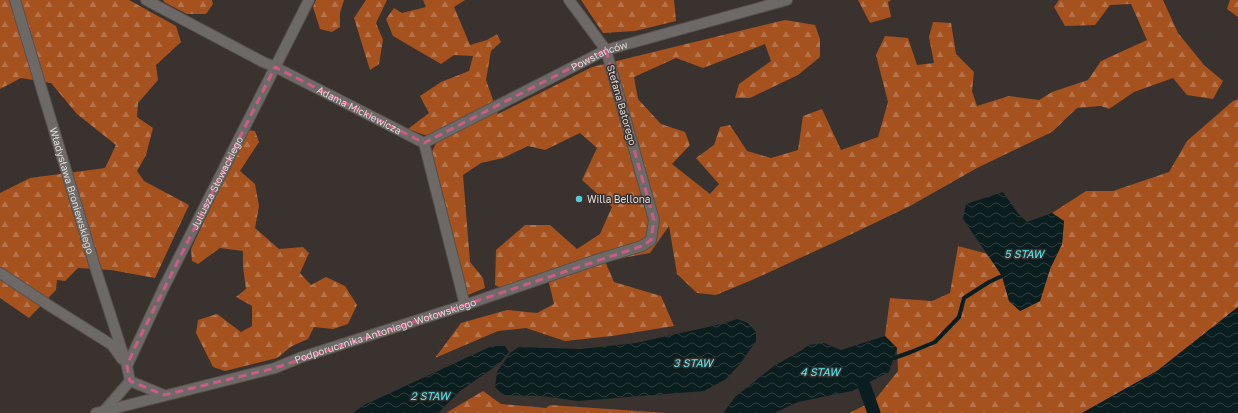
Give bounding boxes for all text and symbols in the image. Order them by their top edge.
street label: Powstańców [569,38,629,73]
street label: Stefana Batorego [605,63,639,147]
street label: Adama Mickiewicza [315,83,404,137]
street label: Władysława Broniewskiego [48,126,97,255]
street label: Juliusza Słowackiego [188,134,245,232]
place label: Willa Bellona [587,193,650,205]
marker: Willa Bellona [574,194,584,204]
water label: 5 STAW [1004,247,1046,260]
street label: Podporucznika Antoniego Wołowskiego [292,296,478,366]
water label: 3 STAW [673,356,715,369]
water label: 4 STAW [800,365,842,378]
water label: 2 STAW [410,389,452,402]

